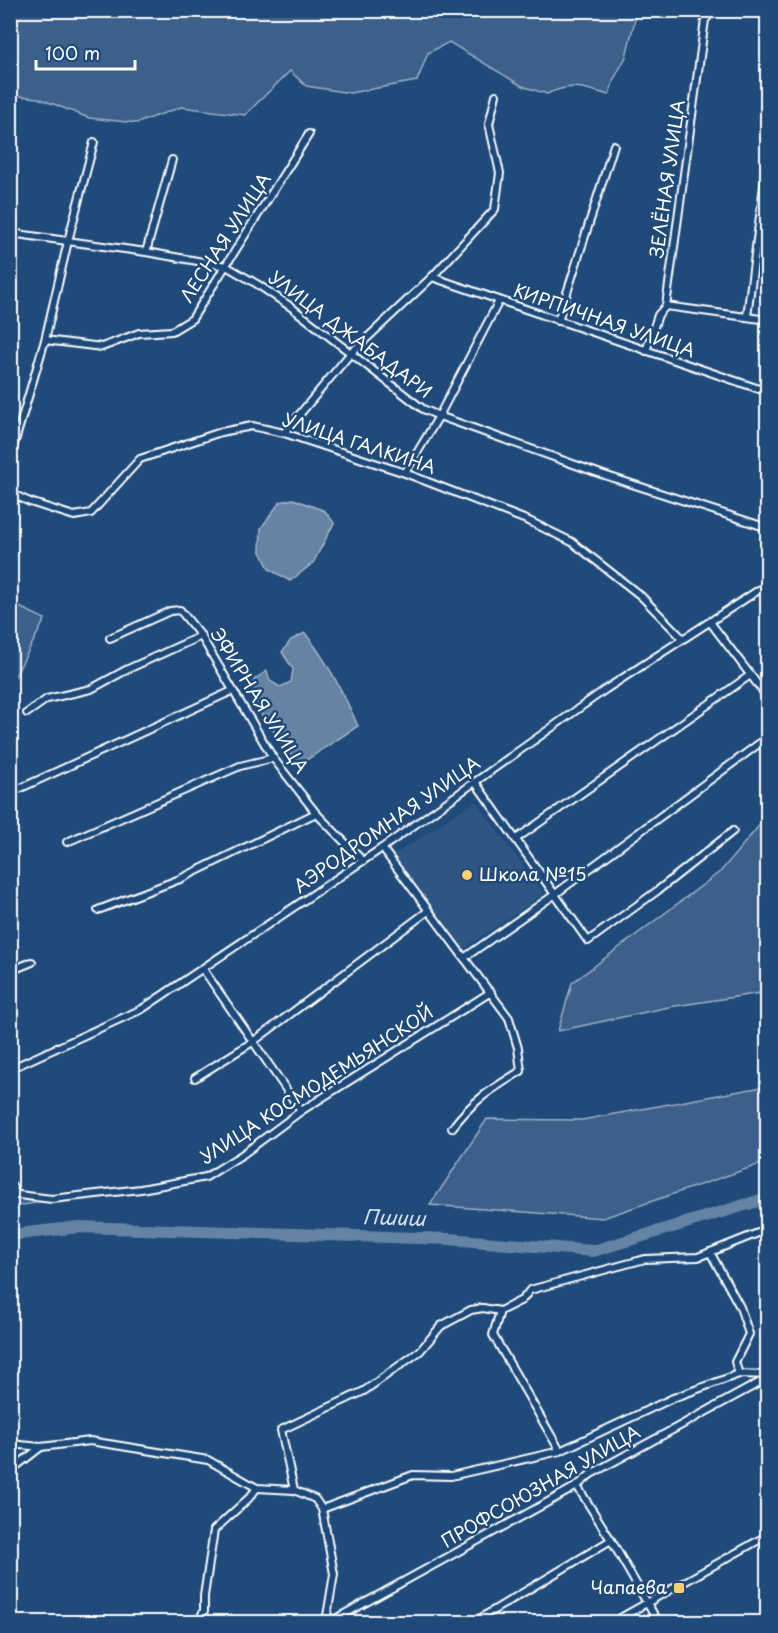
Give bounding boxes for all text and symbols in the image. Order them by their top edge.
scale bar [36,33,135,71]
text: 100 m [45,39,100,66]
street label: ЗЕЛЁНАЯ УЛИЦА [642,98,691,260]
street label: ЛЕСНАЯ УЛИЦА [173,167,277,307]
street label: УЛИЦА ДЖАБАДАРИ [264,263,438,404]
street label: КИРПИЧНАЯ УЛИЦА [510,276,699,363]
street label: УЛИЦА ГАЛКИНА [279,405,440,480]
street label: ЭФИРНАЯ УЛИЦА [205,622,316,778]
street label: АЭРОДРОМНАЯ УЛИЦА [287,749,485,899]
place label: Школа №15 [479,860,587,887]
marker: Школа №15 [460,868,474,882]
street label: УЛИЦА КОСМОДЕМЬЯНСКОЙ [194,998,438,1170]
water label: Пшиш [362,1201,428,1233]
street label: ПРОФСОЮЗНАЯ УЛИЦА [436,1418,645,1554]
place label: Чапаева [591,1573,668,1600]
marker: Чапаева [672,1581,686,1595]

